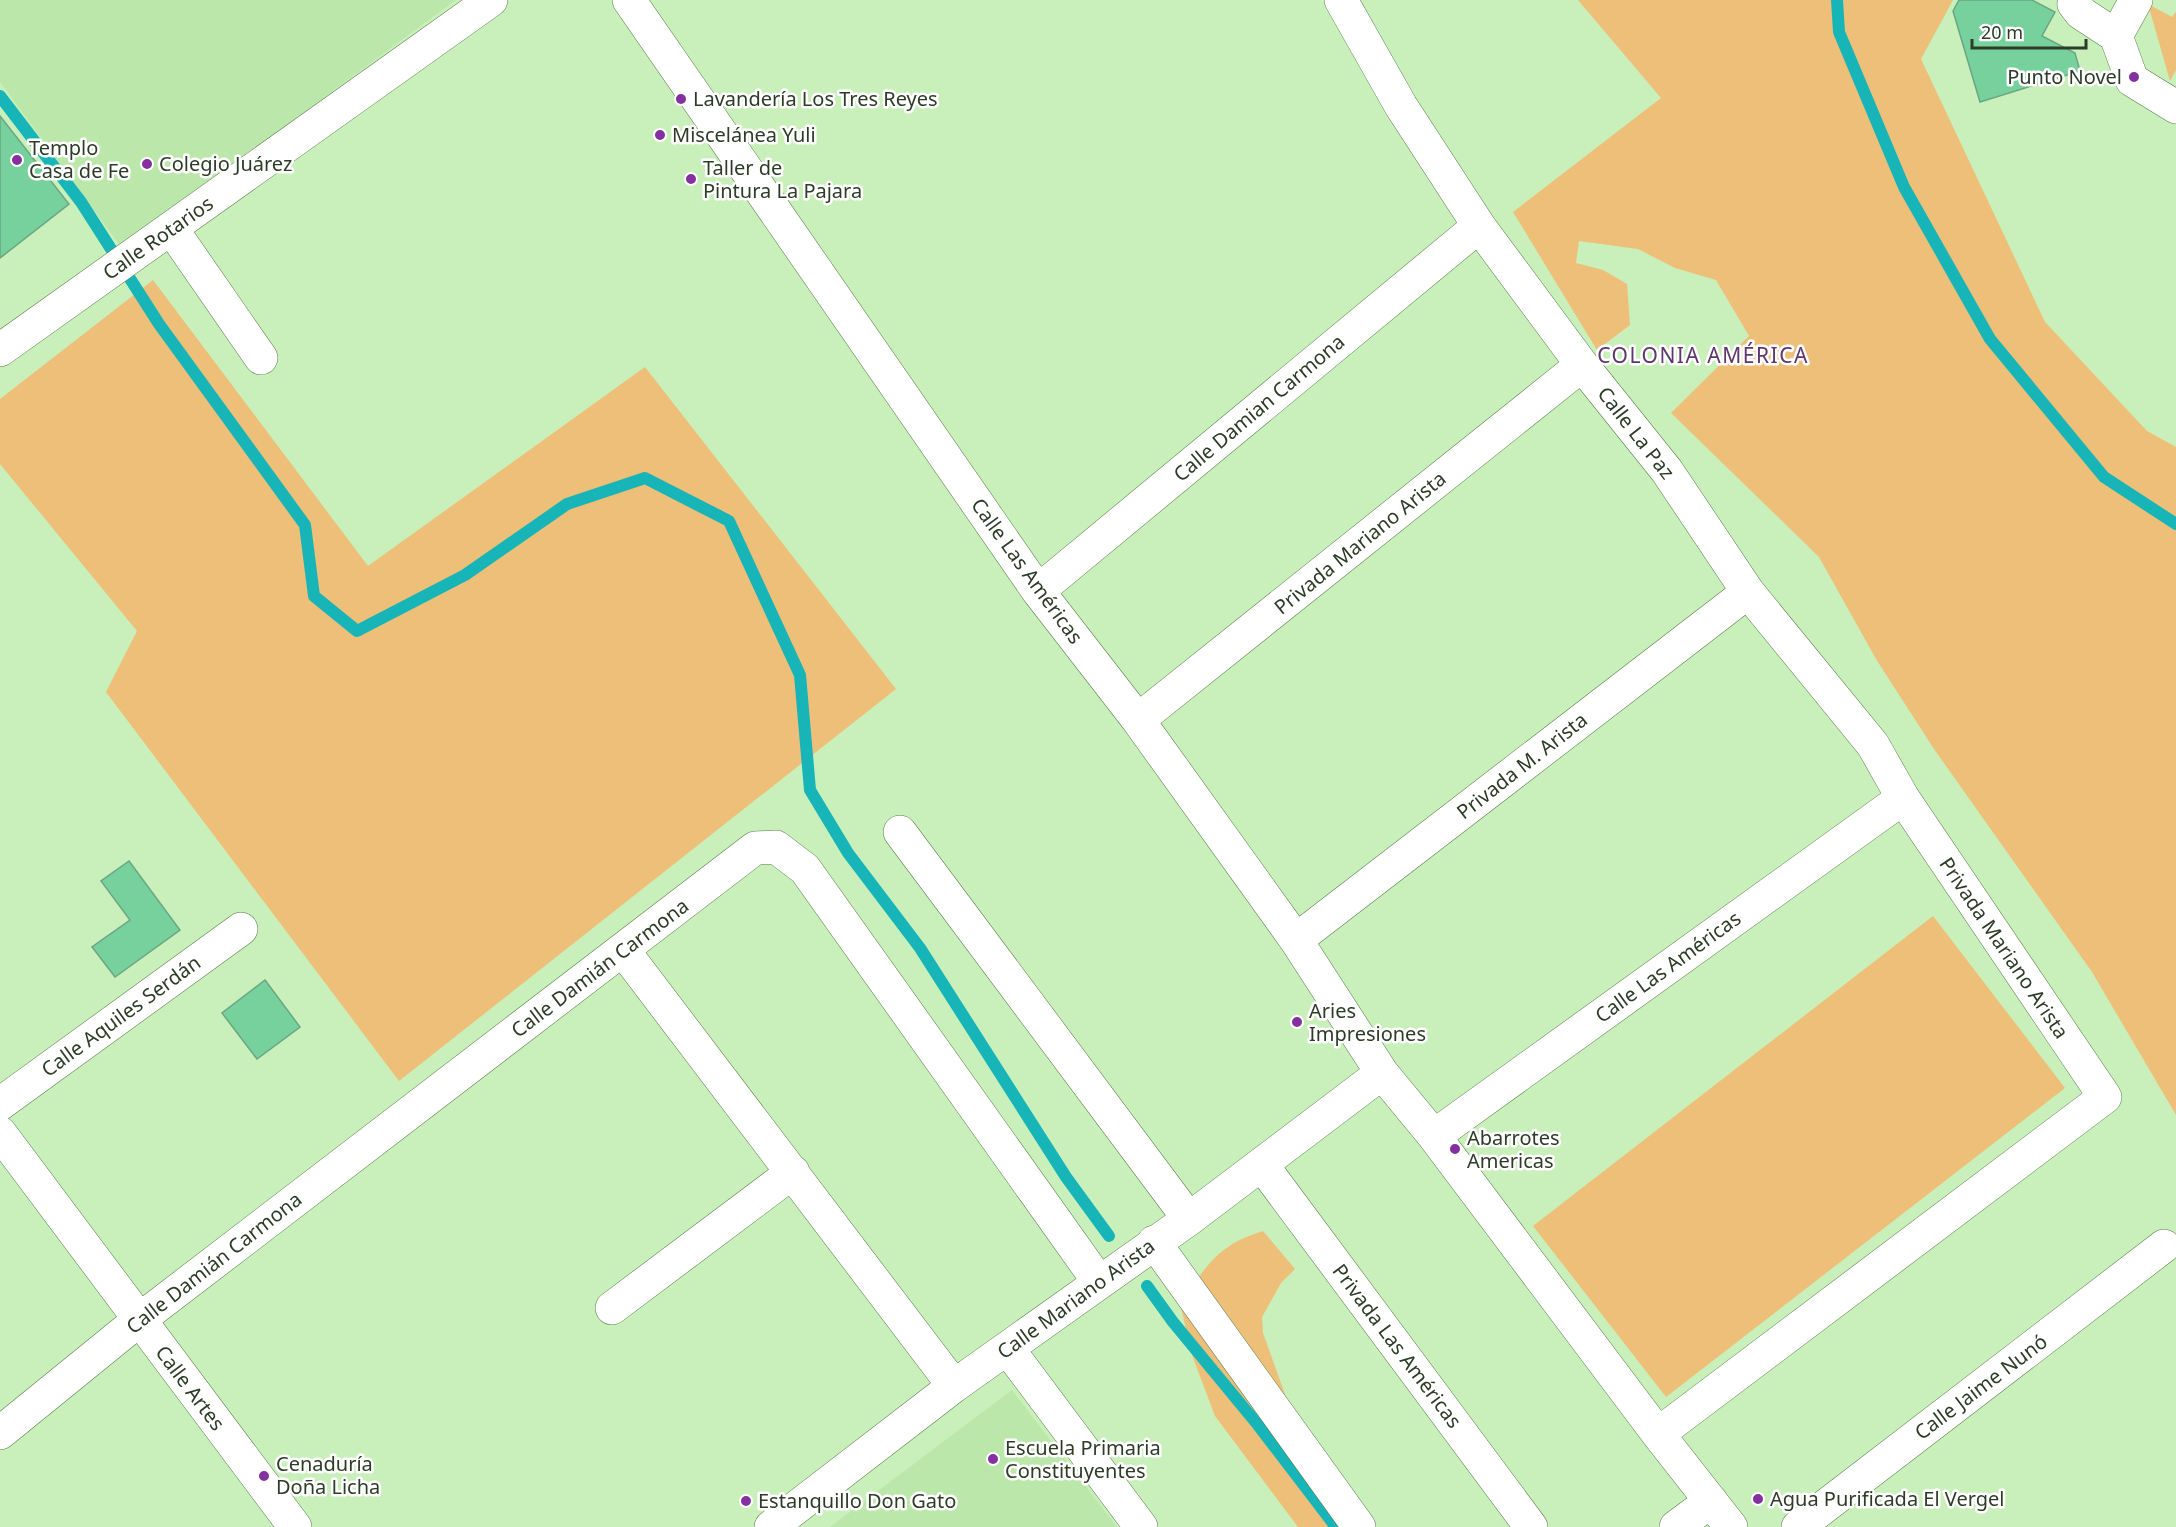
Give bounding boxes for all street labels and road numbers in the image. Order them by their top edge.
street label: Calle Rotarios [97,190,218,286]
street label: Calle Damian Carmona [1167,328,1350,487]
street label: Calle La Paz [1592,381,1681,484]
street label: Privada Mariano Arista [1268,465,1451,620]
street label: Calle Las Américas [965,492,1089,649]
street label: Privada M. Arista [1451,706,1592,825]
street label: Privada Mariano Arista [1934,852,2075,1044]
street label: Calle Damián Carmona [505,892,694,1043]
street label: Calle Las Américas [1589,905,1746,1029]
street label: Calle Aquiles Serdán [36,949,206,1082]
street label: Calle Damián Carmona [120,1186,307,1340]
street label: Calle Mariano Arista [992,1232,1160,1365]
street label: Privada Las Américas [1327,1258,1468,1433]
street label: Calle Jaime Nunó [1909,1328,2053,1445]
street label: Calle Artes [150,1340,231,1436]

